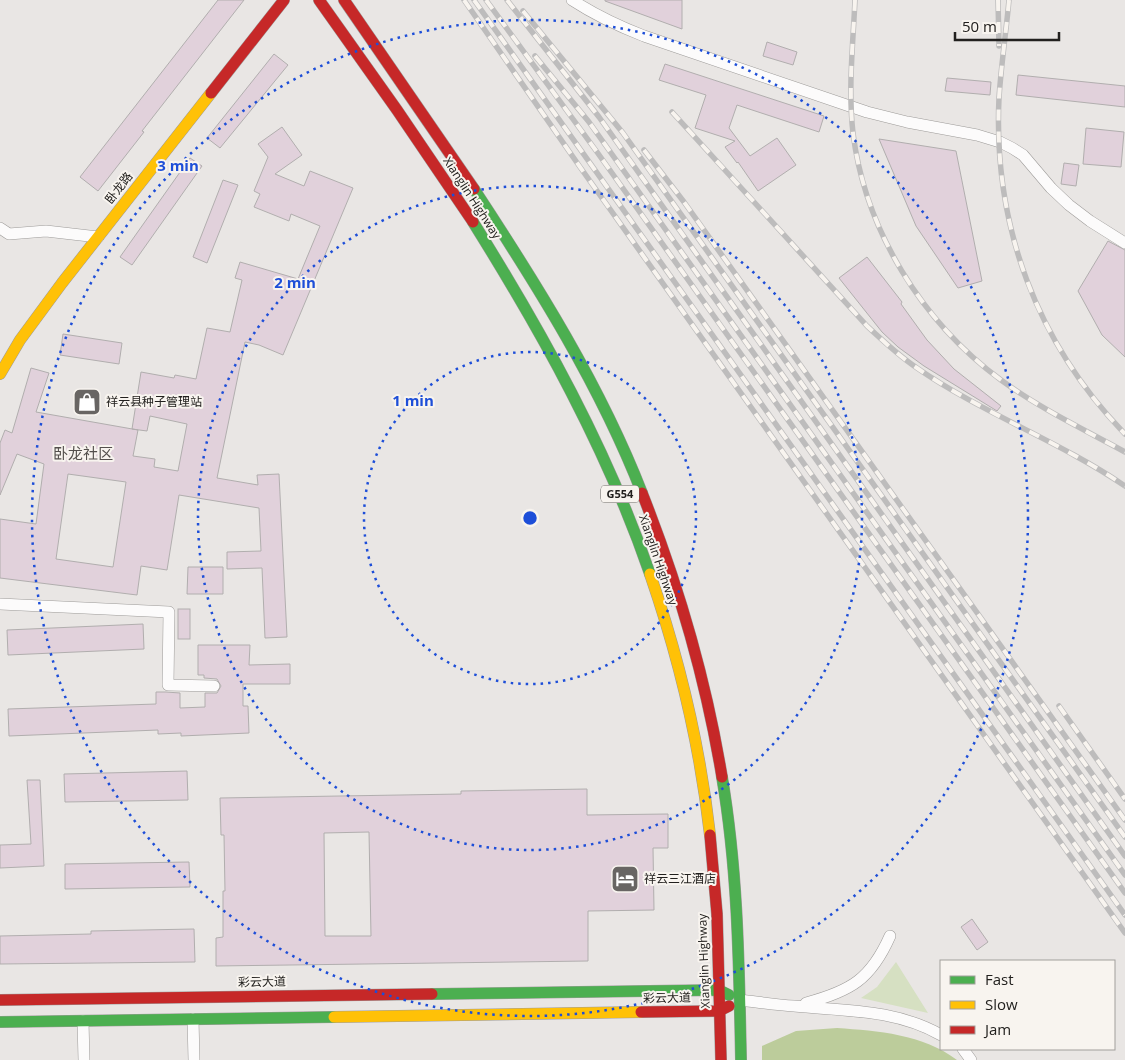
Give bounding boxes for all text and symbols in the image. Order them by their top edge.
scale bar [955,10,1059,42]
text: 50 m [962,16,997,36]
street label: Xianglin Highway [439,153,506,243]
text: 3 min [157,155,199,175]
street label: 卧龙路 [101,168,136,207]
text: 2 min [274,272,316,292]
shop icon: 祥云县种子管理站 [72,387,102,417]
text: 1 min [392,390,434,410]
place label: 祥云县种子管理站 [106,393,202,410]
district label: 卧龙社区 [53,443,113,463]
road number: G554 [601,486,639,502]
centre of rings [521,509,539,527]
street label: Xianglin Highway [635,512,682,608]
hotel icon: 祥云三江酒店 [610,864,640,894]
place label: 祥云三江酒店 [644,870,716,887]
street label: Xianglin Highway [693,912,714,1009]
legend [940,960,1115,1050]
text: Fast [985,969,1014,989]
street label: 彩云大道 [238,973,286,990]
street label: 彩云大道 [643,989,691,1006]
text: Slow [985,994,1018,1014]
text: Jam [983,1019,1011,1039]

